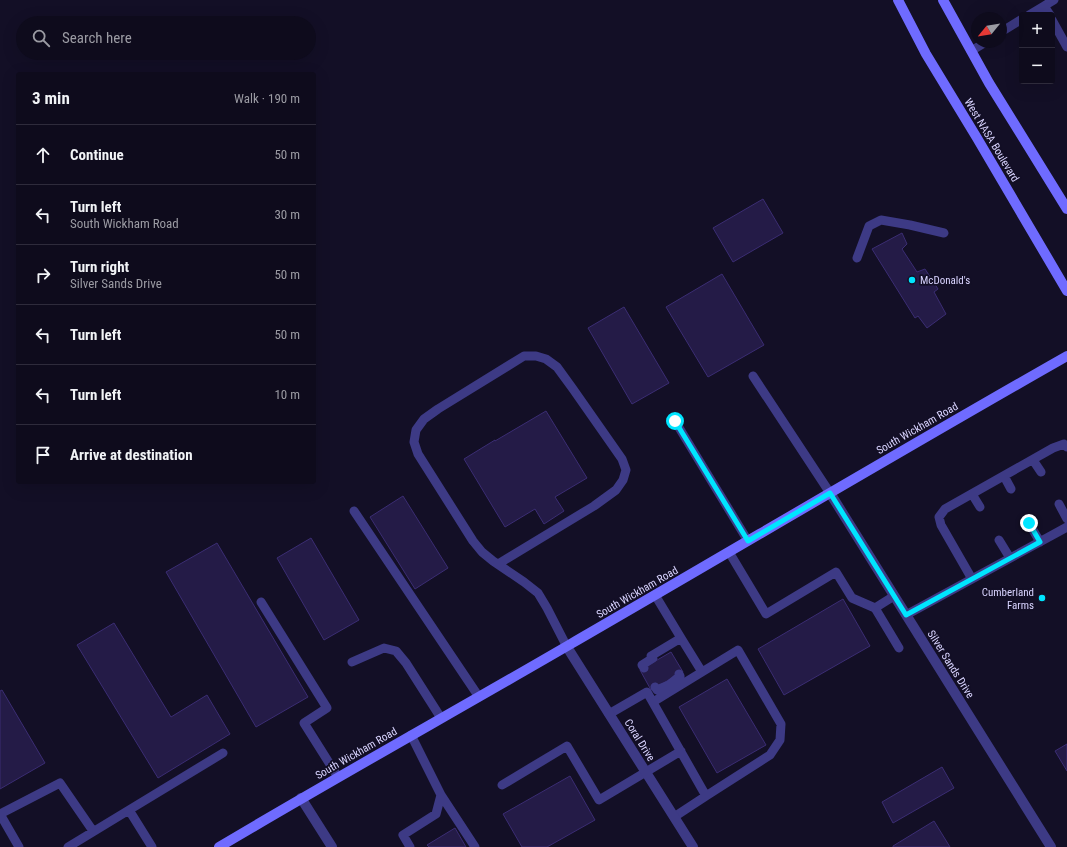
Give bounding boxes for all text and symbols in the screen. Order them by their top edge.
north arrow [971,12,1007,48]
map controls [1019,12,1055,84]
button: + [1019,12,1055,48]
search box [16,16,316,60]
icon: search [30,27,52,49]
text: Search here [62,29,132,47]
button: − [1019,48,1055,84]
text: 3 min [32,88,70,108]
text: Walk · 190 m [234,91,300,106]
street label: West NASA Boulevard [962,96,1022,184]
icon: ahead [32,144,54,166]
text: Continue [70,146,124,164]
text: 50 m [274,147,300,162]
text: Turn left [70,198,121,216]
icon: left [32,204,54,226]
text: 30 m [274,207,300,222]
text: South Wickham Road [70,216,179,231]
text: Turn right [70,258,129,276]
icon: right [32,264,54,286]
text: 50 m [274,267,300,282]
place label: McDonald's [920,274,970,287]
marker: McDonald's [907,275,917,285]
text: Silver Sands Drive [70,276,162,291]
icon: left [32,324,54,346]
text: Turn left [70,326,121,344]
text: 50 m [274,327,300,342]
icon: left [32,384,54,406]
text: Turn left [70,386,121,404]
text: 10 m [274,387,300,402]
street label: South Wickham Road [874,400,960,457]
route start [666,412,684,430]
icon: arrive [32,444,54,466]
text: Arrive at destination [70,446,193,464]
route end [1020,514,1038,532]
street label: South Wickham Road [594,564,680,621]
place label: Cumberland Farms [982,586,1034,612]
marker: Cumberland Farms [1037,593,1047,603]
street label: Silver Sands Drive [924,628,977,701]
street label: Coral Drive [622,717,658,764]
street label: South Wickham Road [313,725,399,782]

